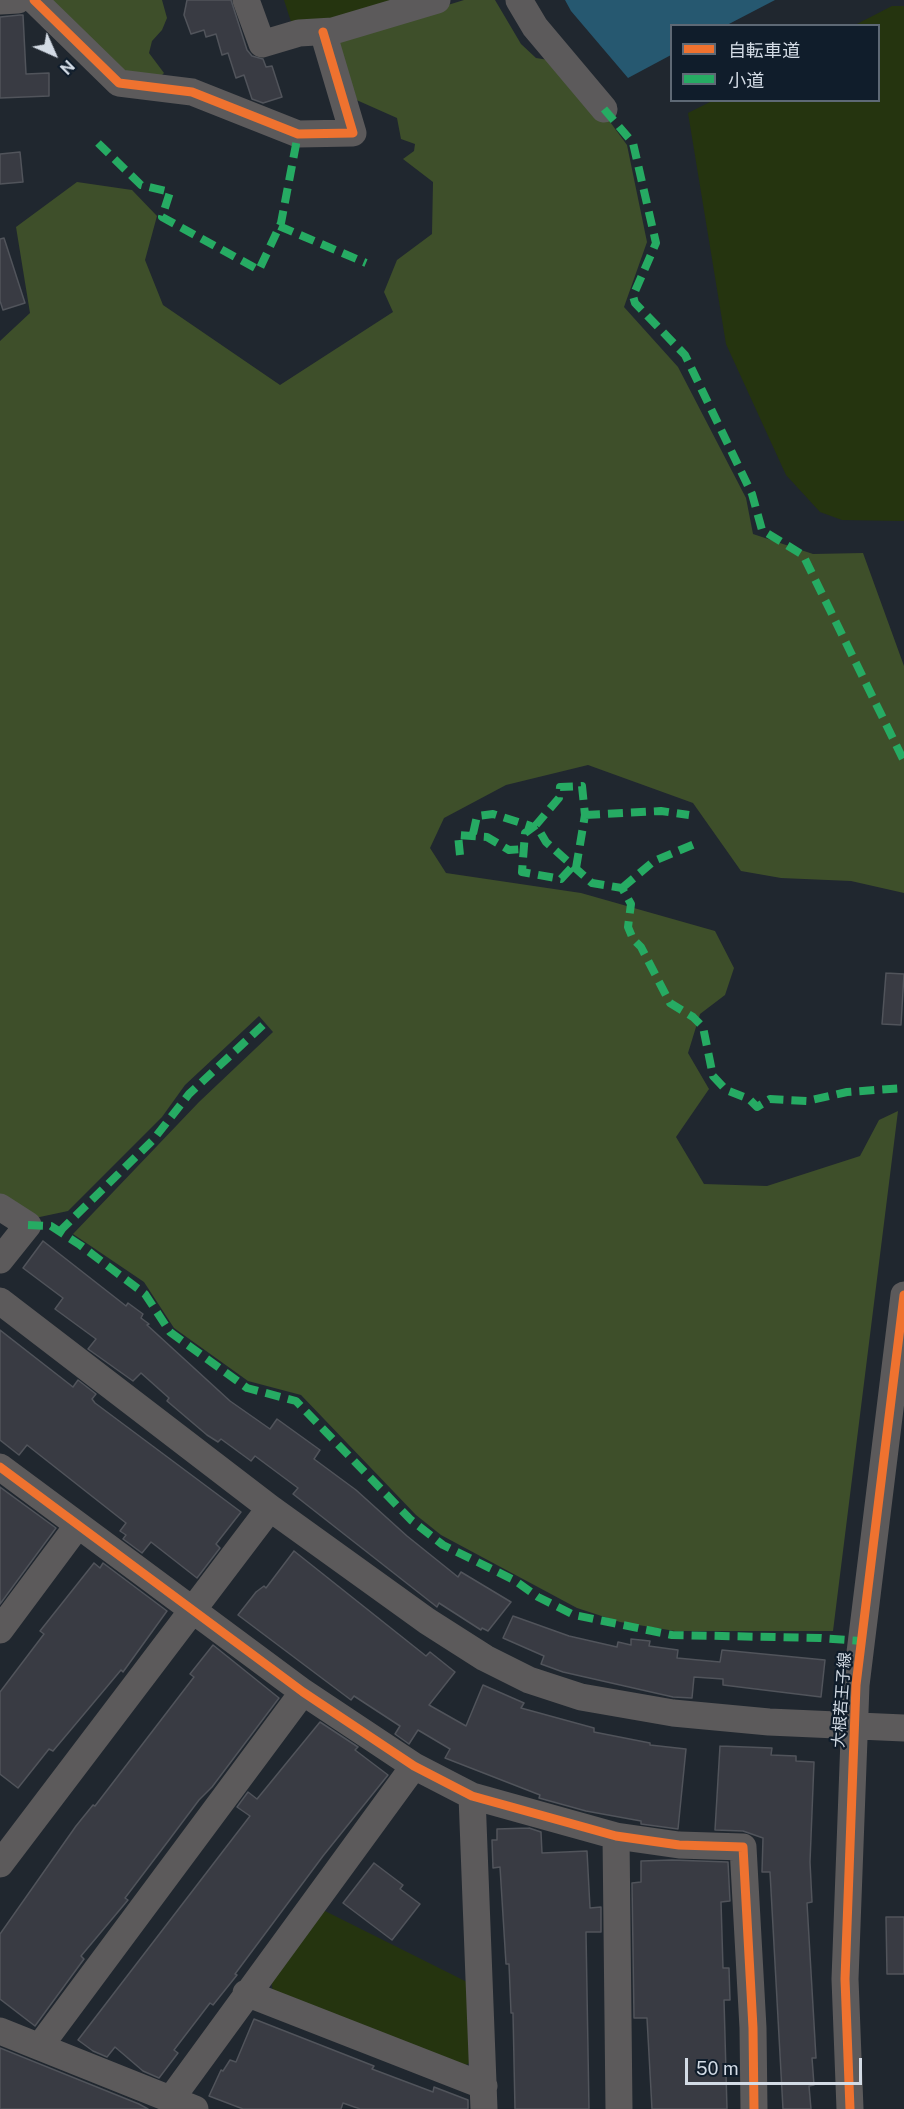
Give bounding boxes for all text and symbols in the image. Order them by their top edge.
north arrow [24,24,84,84]
legend [670,24,880,102]
text: 自転車道 [728,40,800,61]
text: N [56,56,78,78]
text: 小道 [728,70,764,91]
street label: 大根若王子線 [829,1651,855,1749]
scale bar [688,2046,865,2084]
text: 50 m [696,2058,739,2079]

